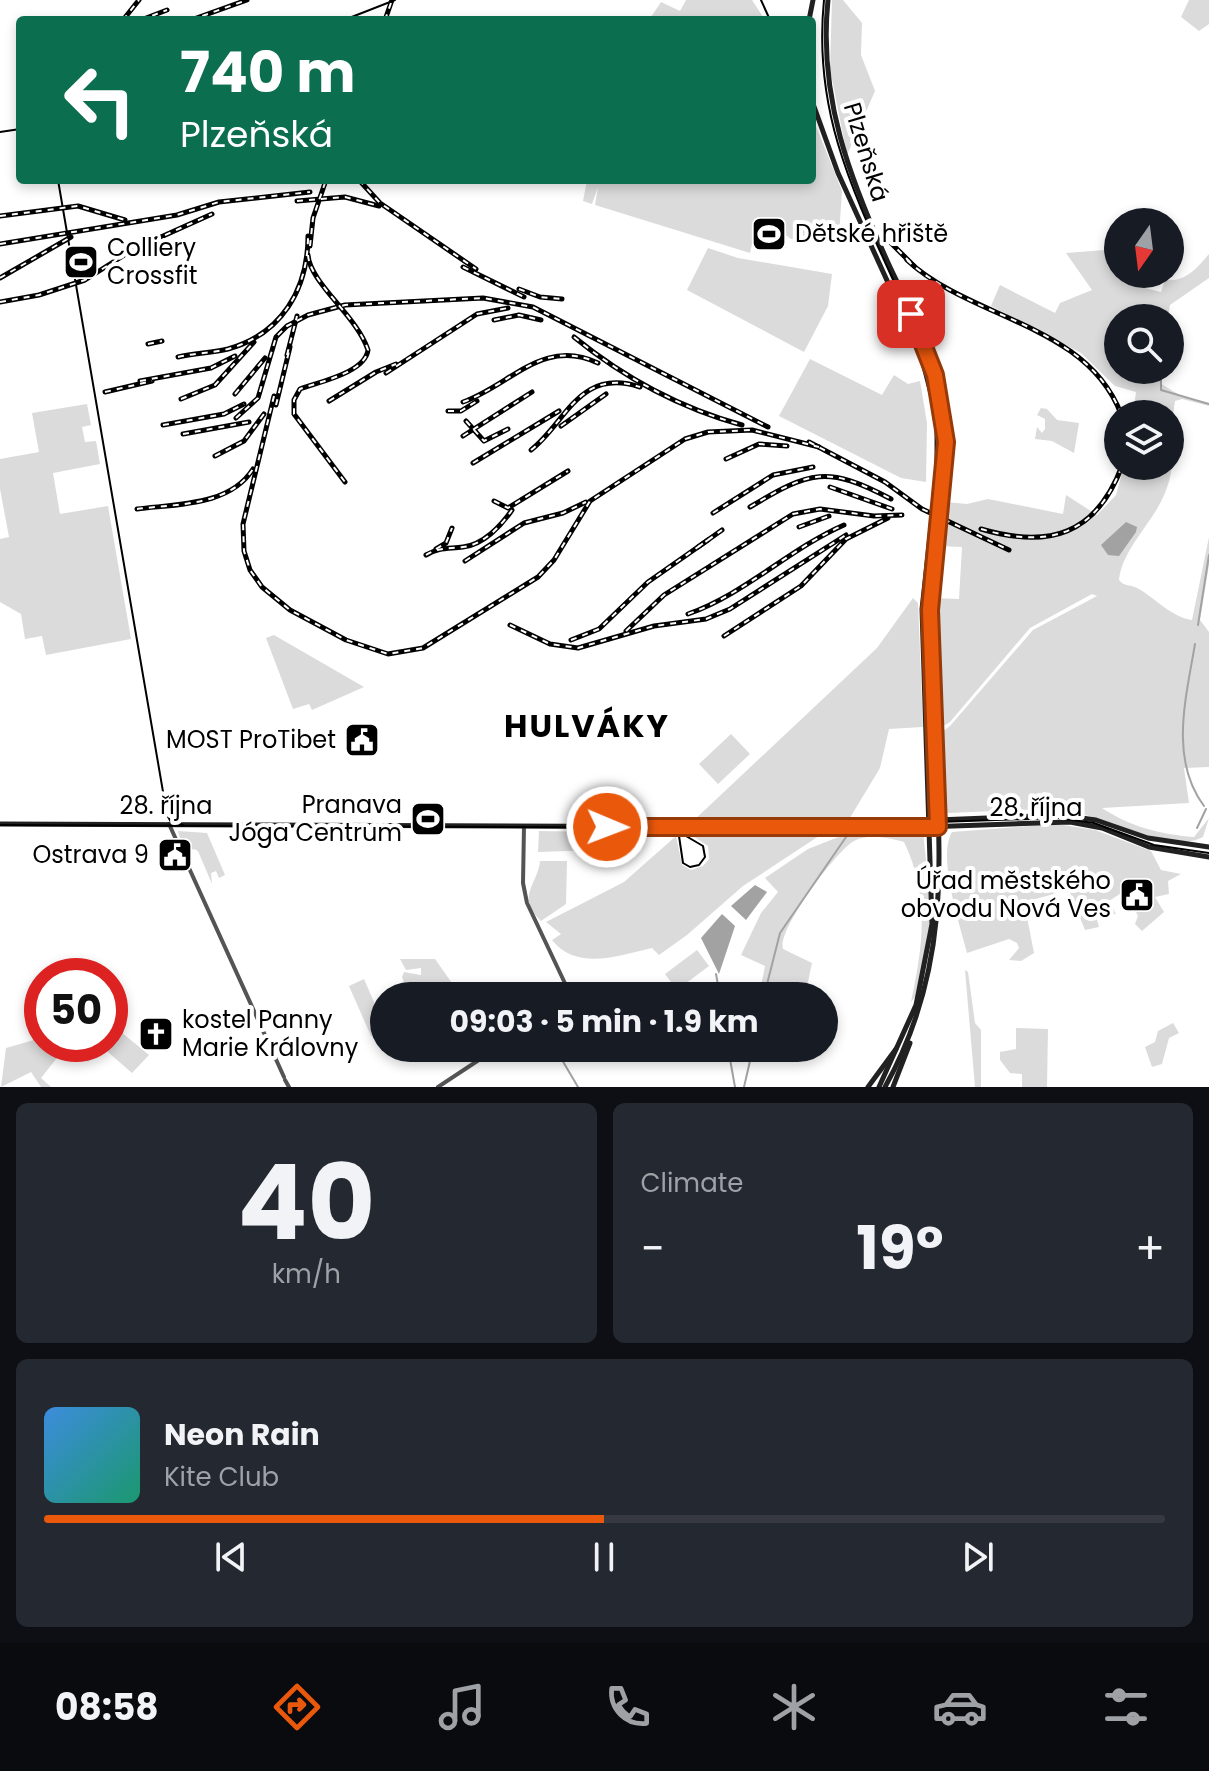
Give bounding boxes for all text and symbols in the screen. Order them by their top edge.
text: 740 m [180,33,356,112]
icon: left [48,48,152,152]
street label: Plzeňská [836,98,897,205]
text: Plzeňská [180,109,333,160]
north arrow [1104,208,1184,288]
map controls [1104,208,1184,480]
sports icon: Dětské hřiště [750,215,788,253]
place label: Dětské hřiště [795,217,948,250]
place label: Colliery Crossfit [107,231,197,292]
sports icon: Colliery Crossfit [62,243,100,281]
pin [877,280,945,348]
icon: arrive [889,292,933,336]
button: search [1104,304,1184,384]
button: layers [1104,400,1184,480]
district label: HULVÁKY [504,703,670,748]
public building icon: MOST ProTibet [343,721,381,759]
place label: MOST ProTibet [166,723,336,756]
position arrow [565,785,649,869]
place label: Pranava Jóga Centrum [229,788,402,849]
street label: 28. října [120,789,212,822]
street label: 28. října [990,791,1082,824]
sports icon: Pranava Jóga Centrum [409,800,447,838]
public building icon: Ostrava 9 [156,836,194,874]
place label: Ostrava 9 [32,838,149,871]
place label: Úřad městského obvodu Nová Ves [901,864,1111,925]
public building icon: Úřad městského obvodu Nová Ves [1118,876,1156,914]
speed limit sign: 50 [24,958,128,1062]
text: 09:03 · 5 min · 1.9 km [449,1000,759,1043]
place label: kostel Panny Marie Královny [182,1003,359,1064]
church icon: kostel Panny Marie Královny [137,1015,175,1053]
text: 40 [237,1130,375,1275]
text: Climate [641,1165,743,1201]
text: 19° [856,1206,943,1290]
text: − [641,1218,665,1279]
text: + [1135,1218,1165,1279]
text: km/h [272,1256,341,1292]
text: Neon Rain [164,1413,320,1456]
text: Kite Club [164,1459,279,1495]
icon: previous [209,1535,253,1579]
icon: pause [582,1535,626,1579]
icon: next [956,1535,1000,1579]
icon: directions [269,1679,325,1735]
icon: music [434,1679,490,1735]
icon: phone [600,1679,656,1735]
icon: climate [766,1679,822,1735]
icon: car [932,1679,988,1735]
icon: filters [1098,1679,1154,1735]
text: 08:58 [55,1682,159,1733]

